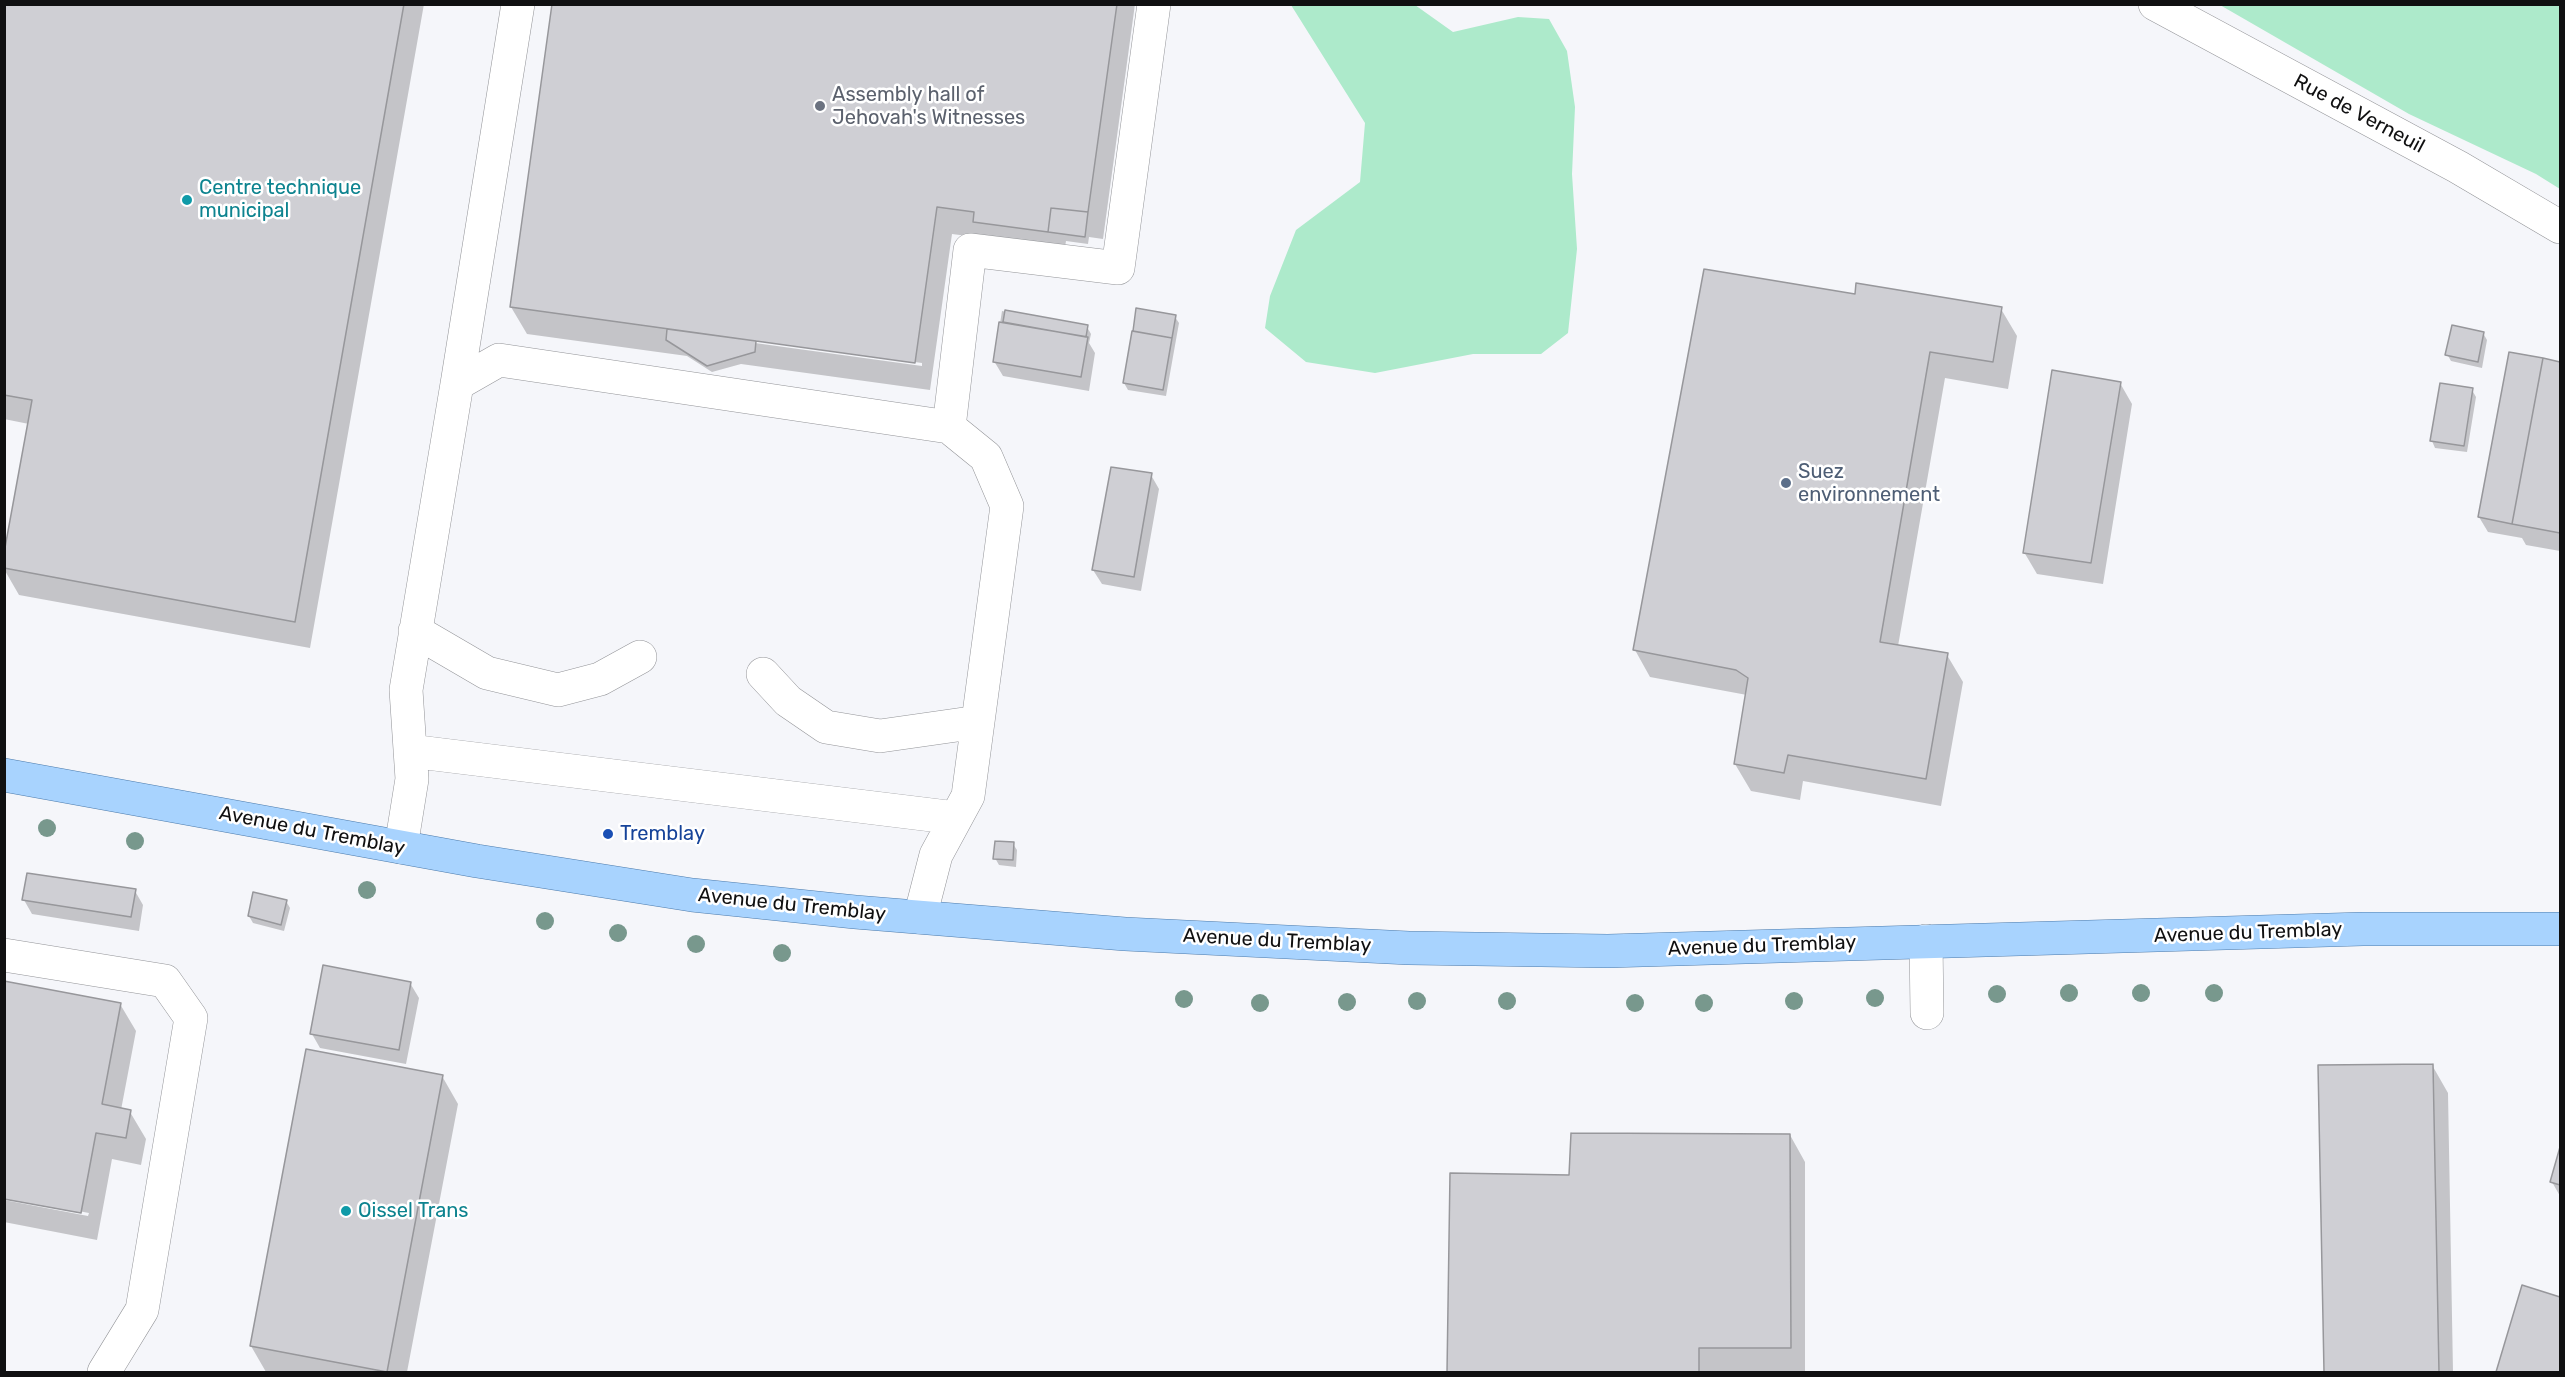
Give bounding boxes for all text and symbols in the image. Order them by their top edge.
street label: Rue de Verneuil [2289,69,2429,159]
place label: Assembly hall of Jehovah's Witnesses [832,83,1025,130]
marker: Assembly hall of Jehovah's Witnesses [813,99,827,113]
place label: Centre technique municipal [199,176,361,223]
marker: Centre technique municipal [180,193,194,207]
place label: Suez environnement [1798,460,1940,507]
marker: Suez environnement [1779,476,1793,490]
street label: Avenue du Tremblay [217,801,407,861]
place label: Tremblay [620,822,705,846]
marker: Tremblay [601,827,615,841]
street label: Avenue du Tremblay [697,883,887,927]
street label: Avenue du Tremblay [2153,918,2343,948]
street label: Avenue du Tremblay [1182,924,1372,958]
street label: Avenue du Tremblay [1667,931,1857,961]
place label: Oissel Trans [358,1199,468,1223]
marker: Oissel Trans [339,1204,353,1218]

